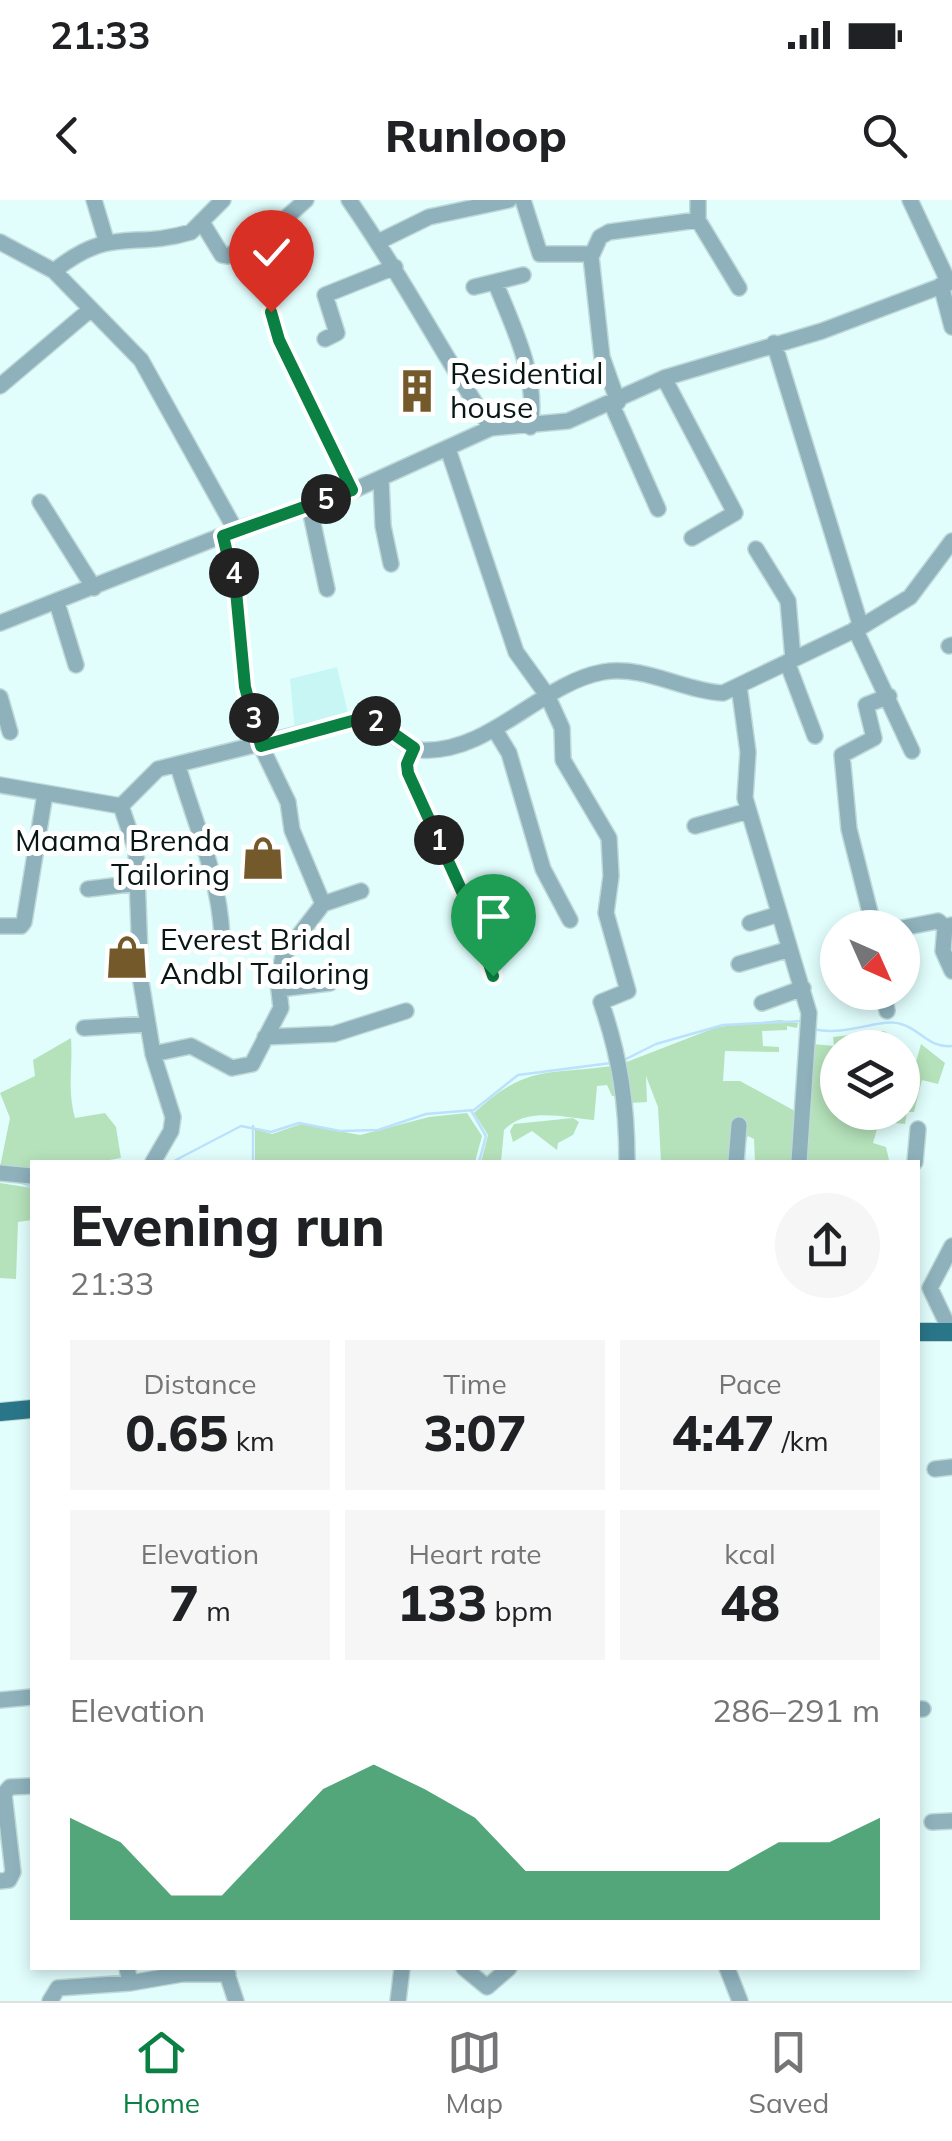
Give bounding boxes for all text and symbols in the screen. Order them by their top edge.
text: 21:33 [50,11,151,59]
text: Runloop [385,107,567,163]
icon: back [40,108,95,163]
icon: search [857,108,912,163]
pin [229,210,314,313]
icon: check [244,225,299,280]
place label: Residential house [450,354,603,426]
building icon: Residential house [393,367,441,415]
pin: 5 [301,474,351,524]
text: 5 [318,481,334,516]
pin: 4 [209,548,259,598]
text: 4 [226,555,242,590]
pin: 3 [229,693,279,743]
pin: 2 [351,696,401,746]
text: 3 [246,700,262,735]
text: 2 [368,703,384,738]
pin: 1 [414,815,464,865]
place label: Maama Brenda Tailoring [15,821,230,893]
text: 1 [431,822,447,857]
shop icon: Maama Brenda Tailoring [239,834,287,882]
pin [451,874,536,977]
icon: arrive [466,889,521,944]
north arrow [820,910,920,1010]
map controls [820,910,920,1130]
place label: Everest Bridal Andbl Tailoring [160,920,370,992]
shop icon: Everest Bridal Andbl Tailoring [103,933,151,981]
button: layers [820,1030,920,1130]
text: Evening run [70,1191,385,1260]
button: share [775,1193,880,1298]
text: 21:33 [70,1263,154,1303]
text: Distance [143,1366,257,1401]
text: Time [443,1366,507,1401]
text: Pace [718,1366,782,1401]
text: 0.65 [125,1401,228,1464]
text: 3:07 [424,1401,527,1464]
text: 4:47 [671,1401,774,1464]
text: km [228,1423,275,1458]
text: /km [774,1423,829,1458]
text: Elevation [141,1536,259,1571]
text: Heart rate [408,1536,542,1571]
text: kcal [724,1536,776,1571]
text: 7 [169,1571,199,1634]
text: 133 [397,1571,487,1634]
text: 48 [720,1571,780,1634]
text: m [199,1593,231,1628]
text: bpm [487,1593,553,1628]
text: Elevation [70,1690,205,1730]
text: 286–291 m [712,1690,880,1730]
tab: Home [123,2025,200,2120]
tab: Map [445,2025,503,2120]
tab: Saved [748,2025,829,2120]

